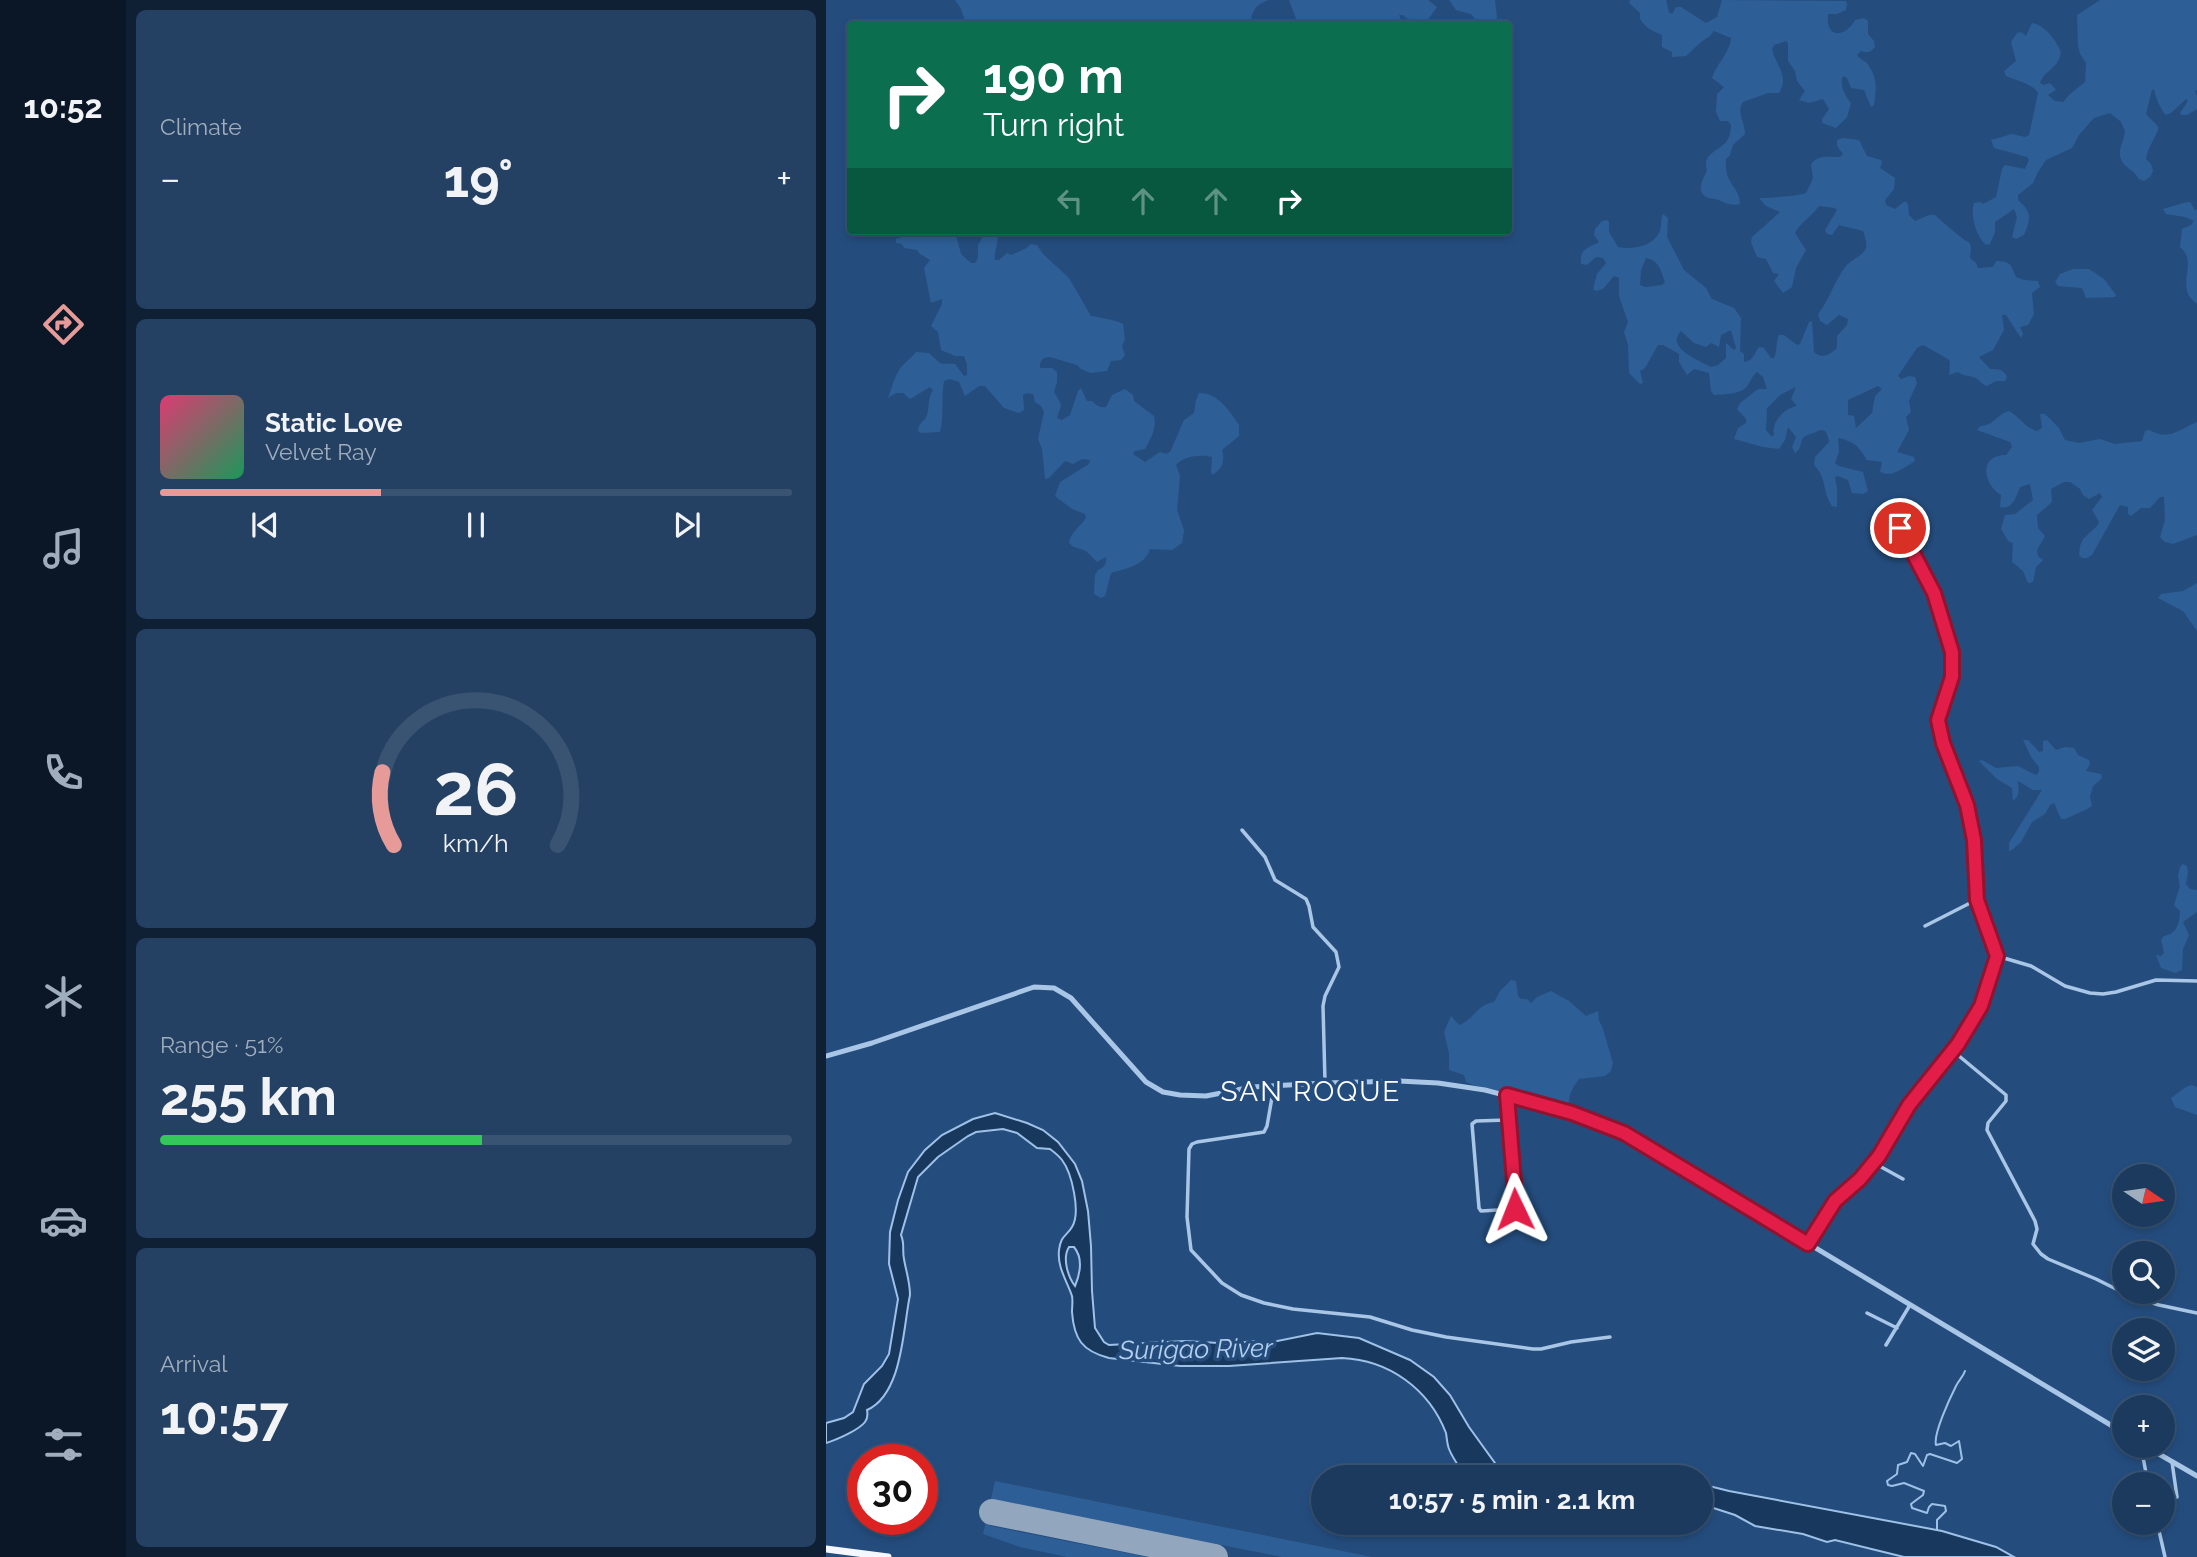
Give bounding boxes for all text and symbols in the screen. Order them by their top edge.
text: 190 m [983,47,1124,104]
icon: right [868,49,959,140]
text: 10:52 [23,88,103,125]
text: Turn right [983,106,1124,143]
text: Climate [160,113,242,140]
text: 19° [444,148,513,209]
text: − [160,156,180,201]
text: + [776,156,792,201]
icon: left [1051,182,1089,220]
icon: ahead [1124,182,1162,220]
icon: ahead [1197,182,1235,220]
icon: right [1270,182,1308,220]
icon: directions [39,300,88,349]
text: Static Love [265,408,403,438]
text: Velvet Ray [265,438,377,465]
pin [1870,498,1930,558]
icon: previous [246,506,284,544]
icon: pause [457,506,495,544]
icon: next [668,506,706,544]
icon: arrive [1881,509,1919,547]
icon: music [39,524,88,573]
text: 26 [433,747,519,832]
icon: phone [39,748,88,797]
text: km/h [443,827,509,857]
icon: climate [39,972,88,1021]
text: Range · 51% [160,1031,283,1058]
text: 255 km [160,1066,337,1127]
district label: SAN ROQUE [1221,1075,1401,1108]
north arrow [2112,1164,2175,1227]
map controls [2112,1164,2175,1535]
position arrow [1478,1172,1552,1246]
icon: car [39,1196,88,1245]
button: search [2112,1241,2175,1304]
button: layers [2112,1318,2175,1381]
water label: Surigao River [1118,1333,1274,1365]
text: Arrival [160,1350,227,1377]
text: 10:57 [160,1385,288,1446]
button: + [2112,1395,2175,1458]
icon: filters [39,1420,88,1469]
speed limit sign: 30 [847,1444,938,1535]
button: − [2112,1472,2175,1535]
text: 10:57 · 5 min · 2.1 km [1389,1485,1635,1515]

